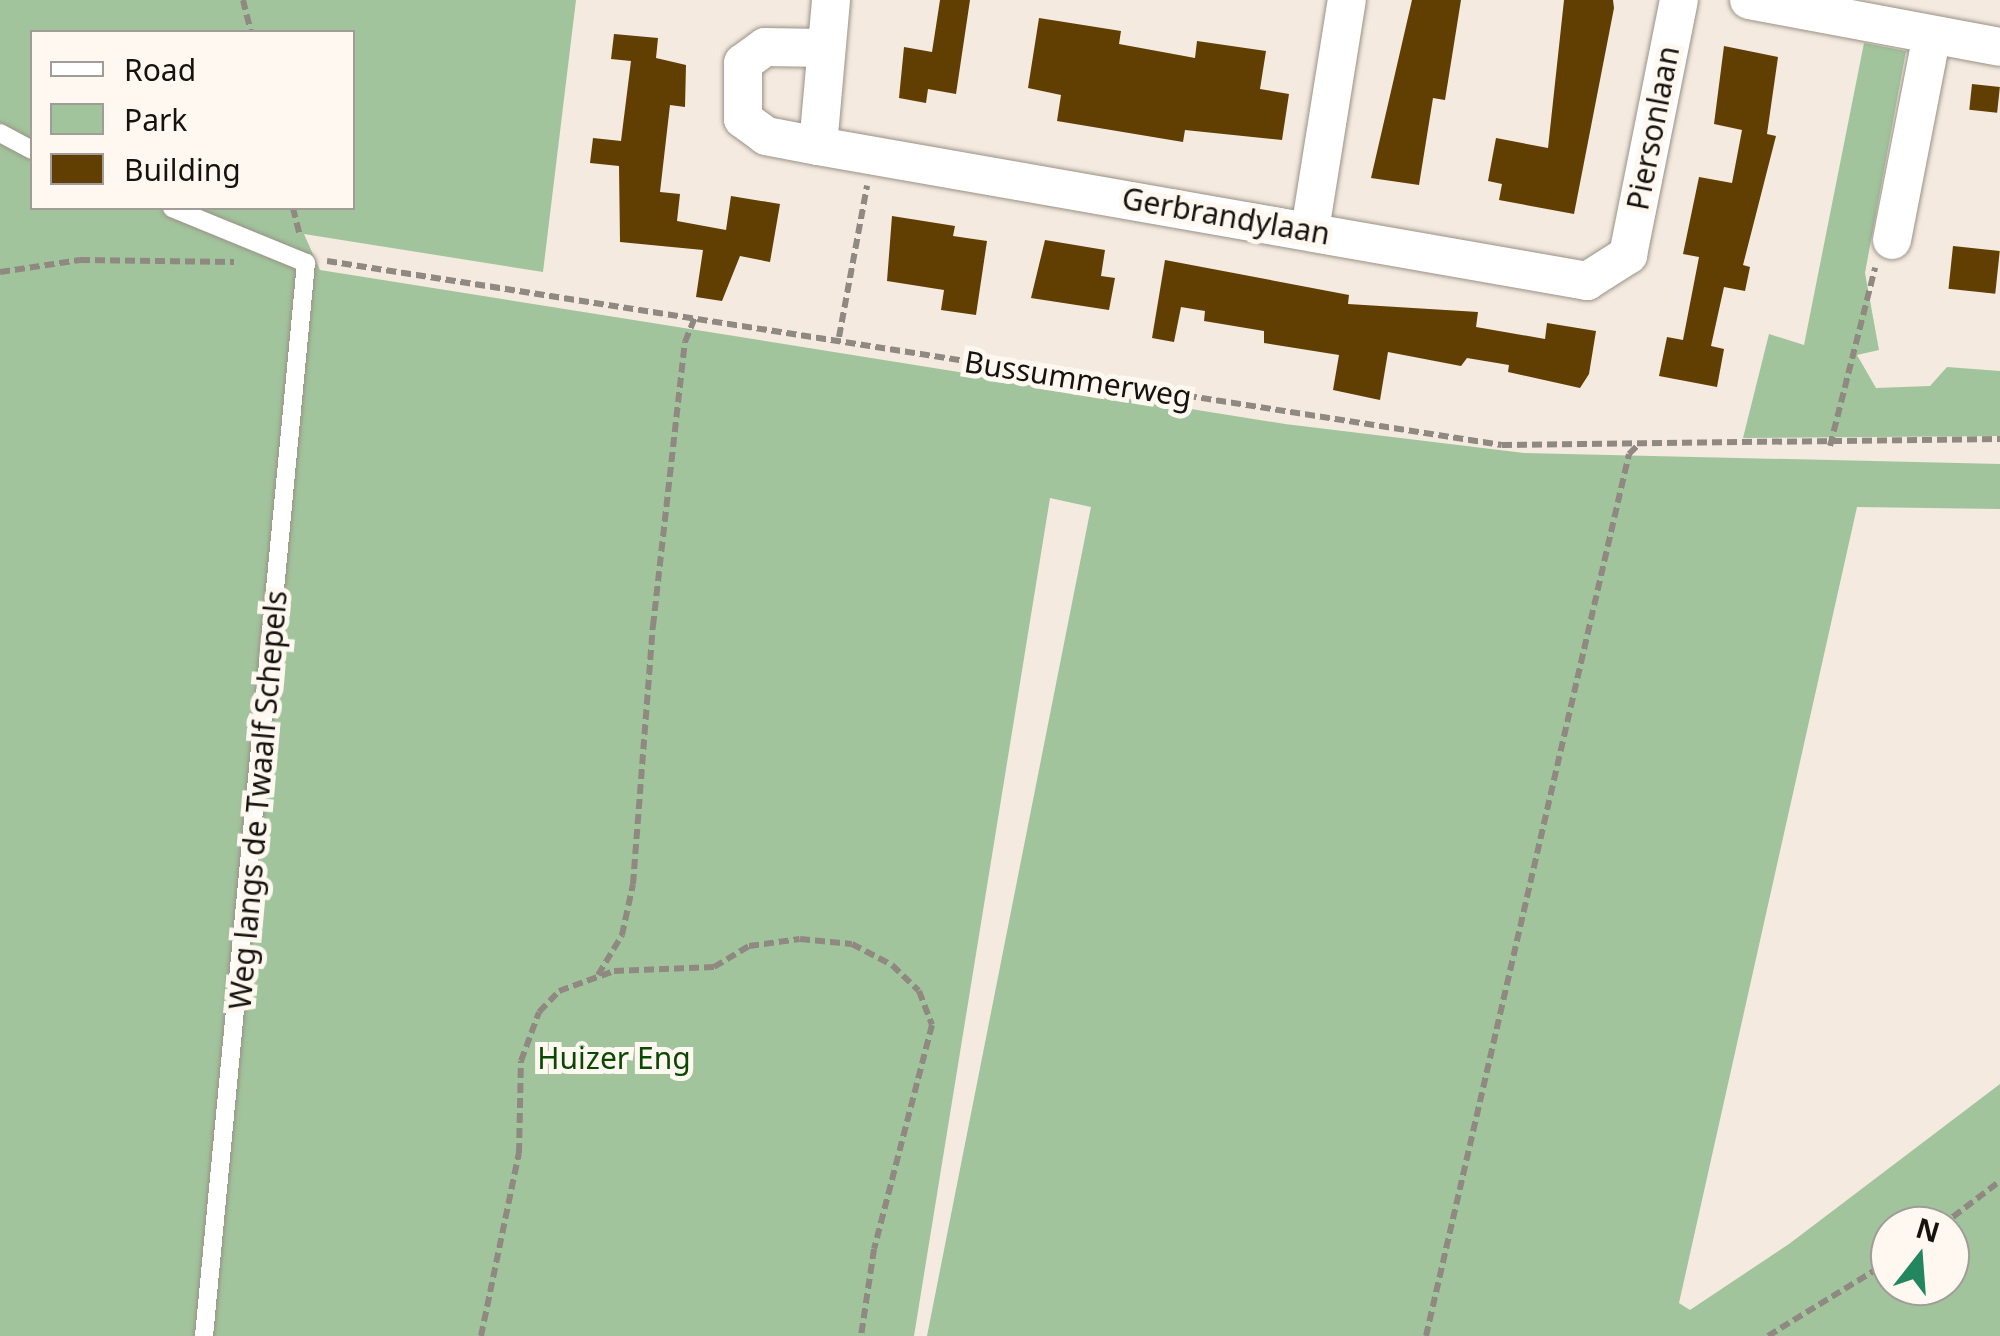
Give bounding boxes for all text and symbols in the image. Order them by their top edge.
legend [30,30,355,210]
street label: Piersonlaan [1619,43,1687,213]
text: Road [124,49,196,90]
text: Park [124,99,187,140]
text: Building [124,149,241,190]
street label: Gerbrandylaan [1119,180,1333,252]
street label: Bussummerweg [962,343,1194,415]
street label: Weg langs de Twaalf Schepels [222,589,294,1011]
park label: Huizer Eng [537,1040,691,1076]
north arrow [1870,1206,1970,1306]
text: N [1912,1208,1945,1251]

